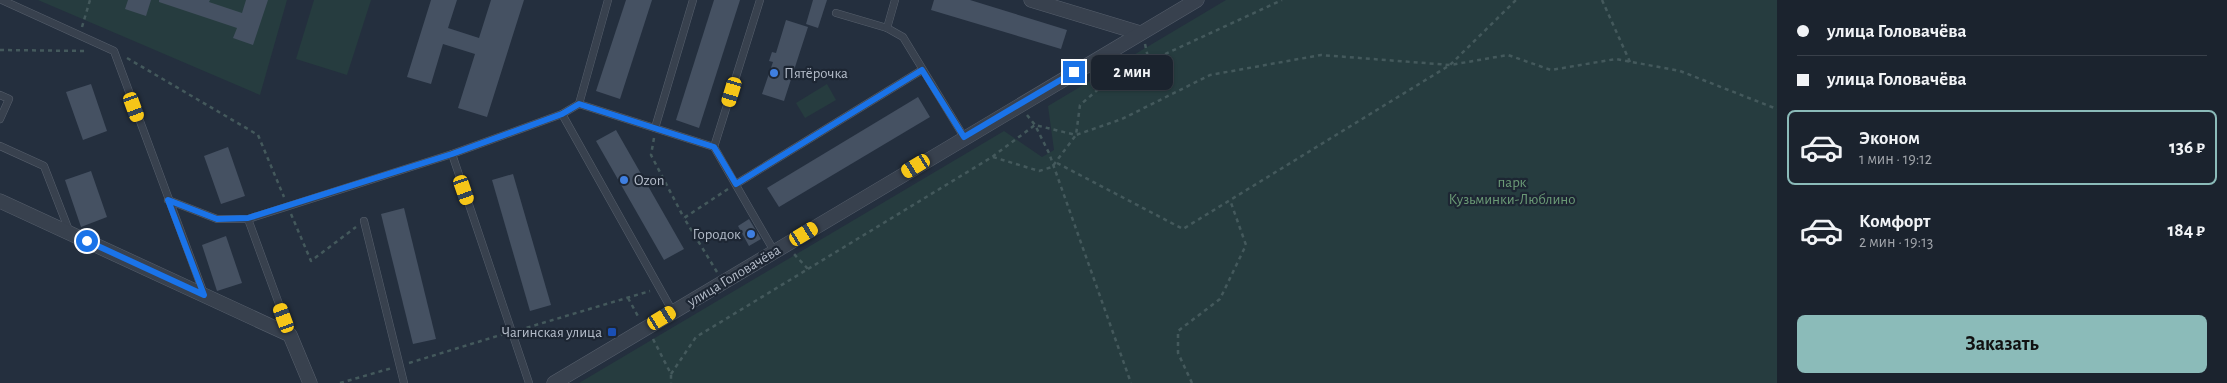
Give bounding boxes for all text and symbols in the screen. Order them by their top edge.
text: улица Головачёва [1827,22,1966,41]
callout: 2 мин [1092,54,1174,90]
route end [1063,61,1085,83]
text: 2 мин [1113,64,1151,80]
place label: Пятёрочка [784,66,848,81]
marker: Пятёрочка [768,67,780,79]
text: улица Головачёва [1827,70,1966,89]
car [720,75,743,109]
car [121,90,146,124]
icon: car [1799,125,1844,170]
text: Эконом [1859,129,1920,148]
text: 136 ₽ [2169,138,2205,157]
text: 1 мин · 19:12 [1859,151,1932,167]
car [899,152,932,180]
car [452,173,475,207]
place label: Ozon [634,173,664,188]
marker: Ozon [618,174,630,186]
park label: парк Кузьминки-Люблино [1448,175,1576,207]
icon: car [1799,208,1844,253]
text: Комфорт [1859,212,1930,231]
car [787,220,820,248]
text: 184 ₽ [2167,221,2205,240]
place label: Городок [692,227,741,242]
marker: Городок [745,228,757,240]
route start [76,230,98,252]
text: 2 мин · 19:13 [1859,234,1933,250]
street label: улица Головачёва [684,242,783,310]
car [271,301,296,335]
car [645,304,678,332]
button: Заказать [1797,315,2207,373]
place label: Чагинская улица [501,325,602,340]
marker: Чагинская улица [606,326,618,338]

